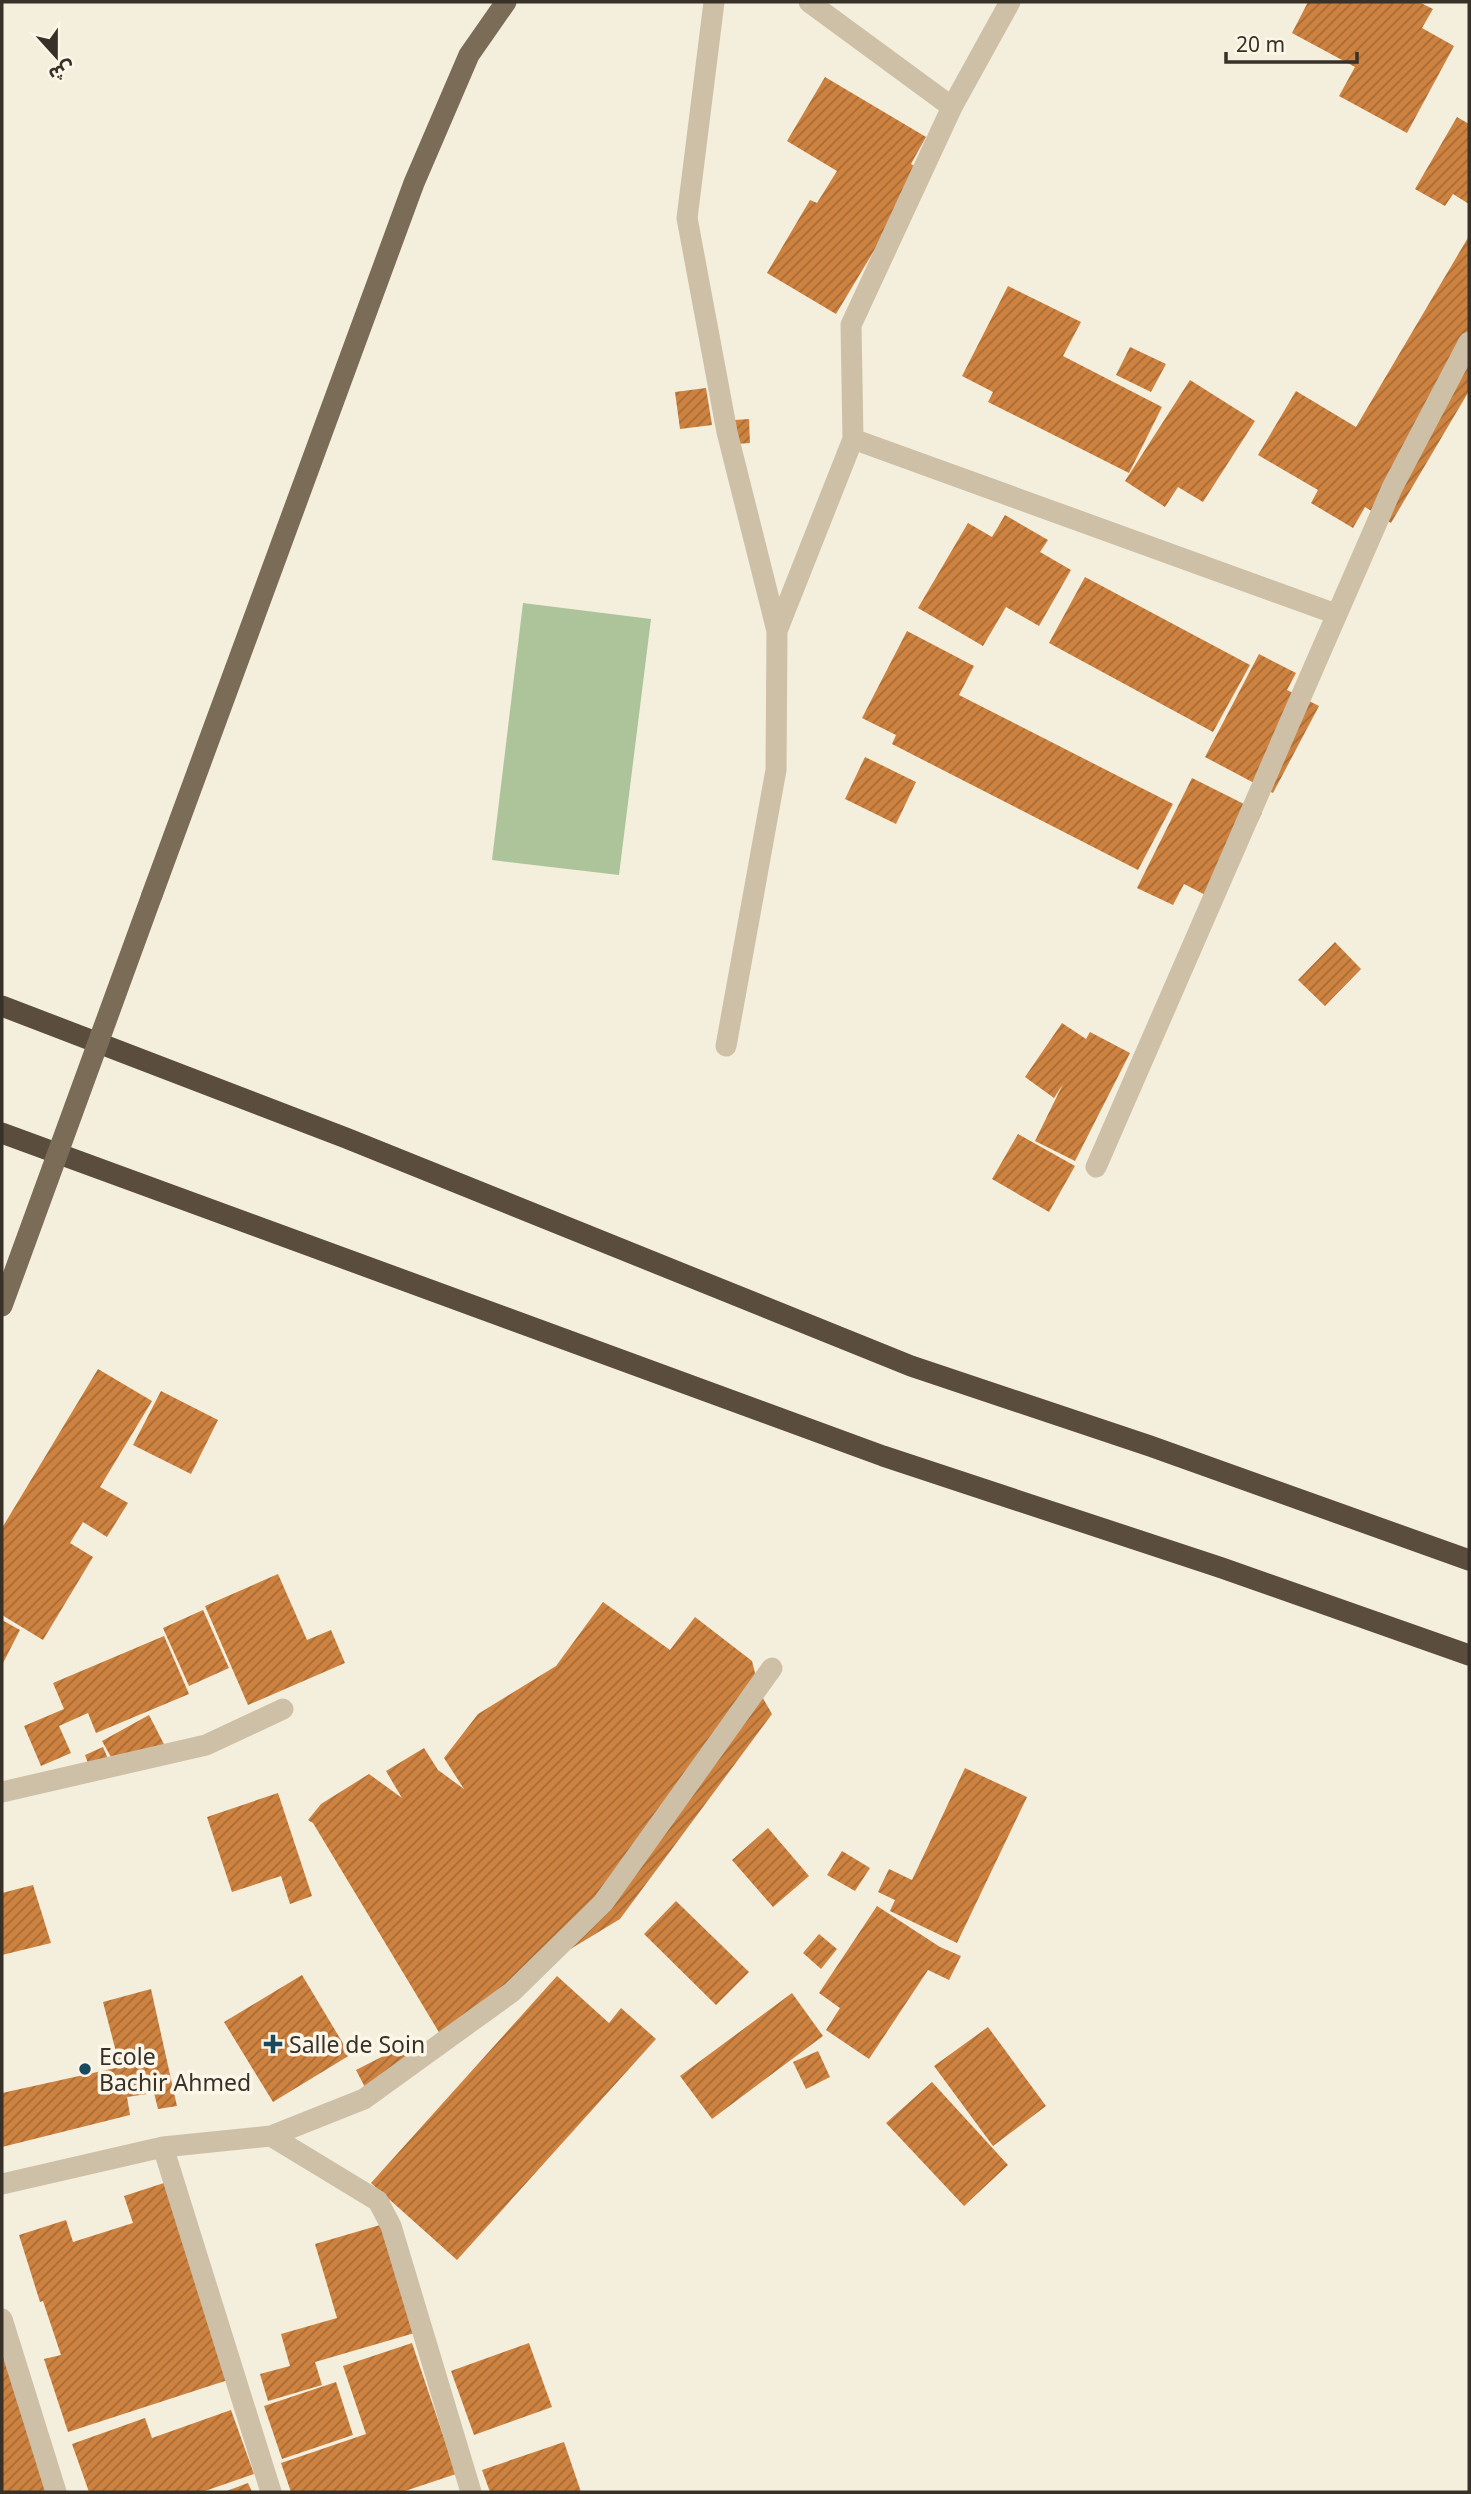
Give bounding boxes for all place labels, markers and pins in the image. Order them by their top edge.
place label: Salle de Soin [289,2028,425,2060]
marker: Salle de Soin [263,2034,283,2054]
place label: Ecole Bachir Ahmed [99,2040,251,2098]
marker: Ecole Bachir Ahmed [77,2061,93,2077]

